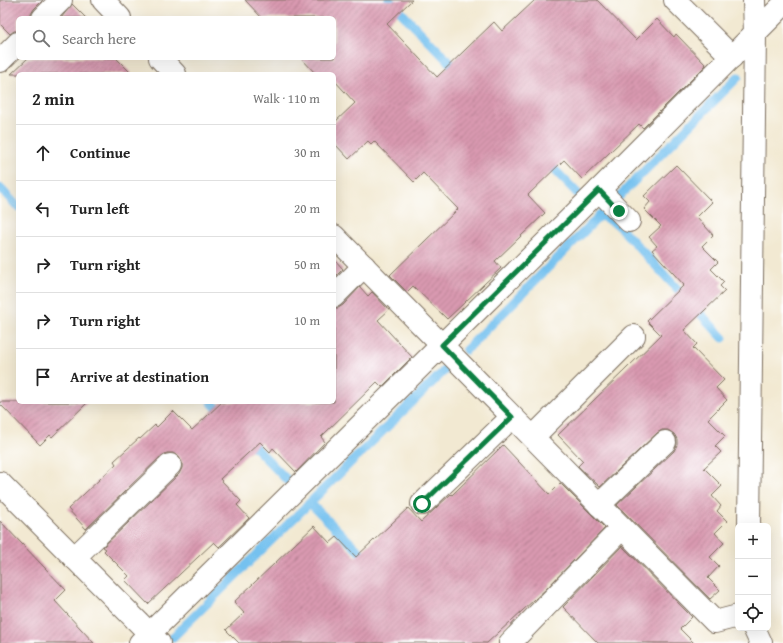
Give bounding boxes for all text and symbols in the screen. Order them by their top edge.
search box [16,16,336,60]
icon: search [30,27,52,49]
text: Search here [62,28,136,49]
text: 2 min [32,86,74,111]
text: Walk · 110 m [253,89,320,108]
icon: ahead [32,142,54,164]
text: Continue [70,142,131,163]
text: 30 m [294,143,320,162]
icon: left [32,198,54,220]
text: Turn left [70,198,129,219]
text: 20 m [294,199,320,218]
route end [610,202,628,220]
icon: right [32,254,54,276]
text: Turn right [70,254,141,275]
text: 50 m [294,255,320,274]
icon: right [32,310,54,332]
text: Turn right [70,310,141,331]
text: 10 m [294,311,320,330]
icon: arrive [32,366,54,388]
text: Arrive at destination [70,366,209,387]
route start [413,495,431,513]
map controls [735,523,771,631]
button: + [735,523,771,559]
button: − [735,559,771,595]
button: locate [735,595,771,631]

